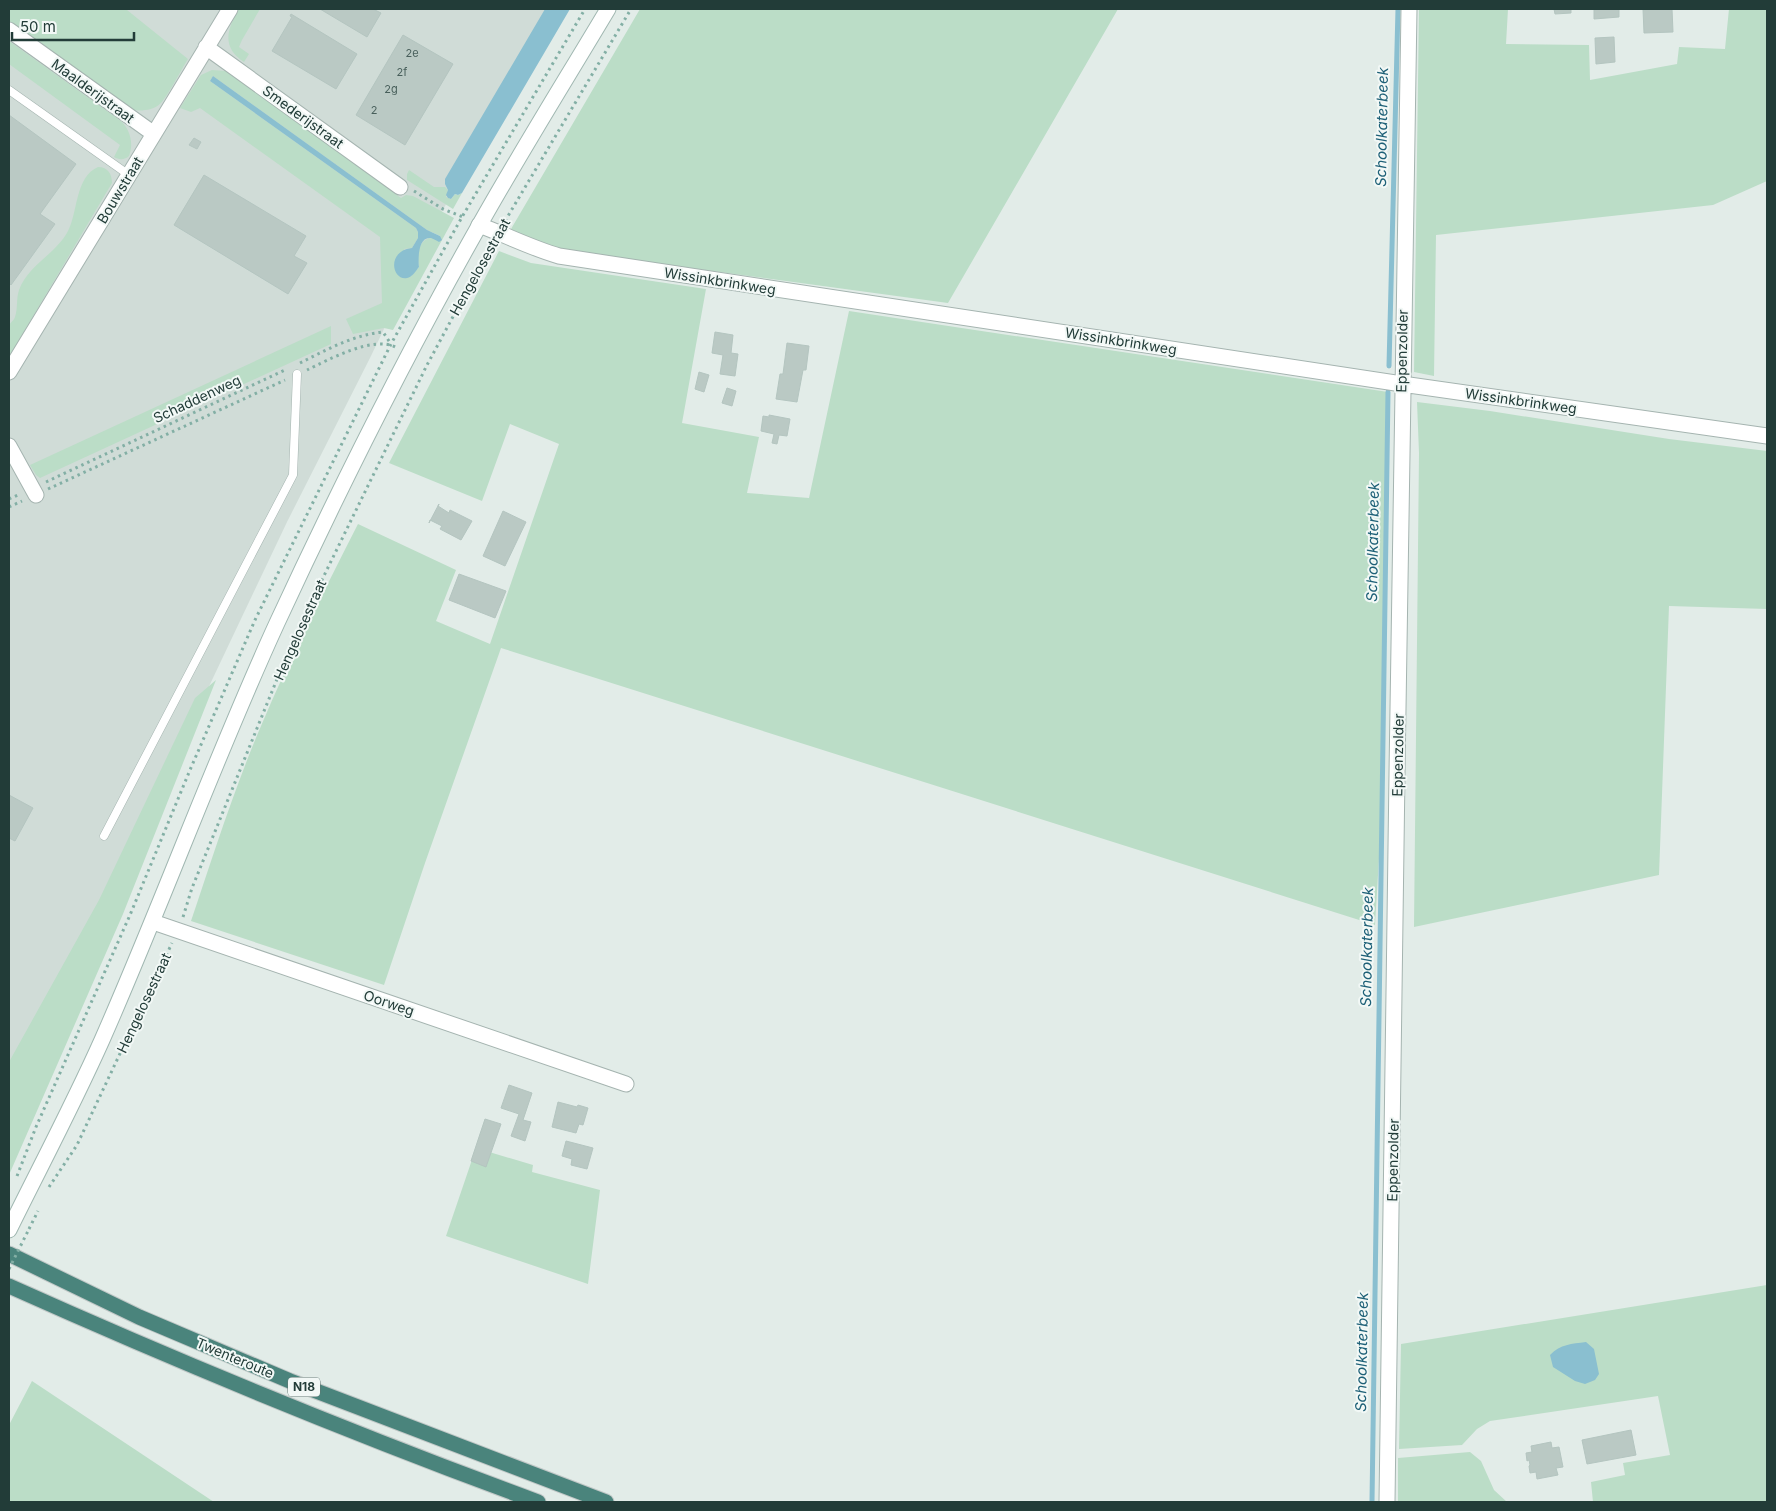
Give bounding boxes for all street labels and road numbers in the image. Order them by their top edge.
street label: Maalderijstraat [49,55,138,127]
street label: Smederijstraat [259,82,347,152]
street label: Bouwstraat [93,153,146,226]
street label: Hengelosestraat [446,215,513,318]
street label: Wissinkbrinkweg [663,263,777,298]
street label: Eppenzolder [1392,309,1411,393]
street label: Wissinkbrinkweg [1064,323,1178,358]
street label: Schaddenweg [150,371,243,426]
street label: Wissinkbrinkweg [1464,384,1578,417]
street label: Hengelosestraat [270,576,330,683]
street label: Eppenzolder [1388,713,1407,797]
street label: Hengelosestraat [113,950,174,1056]
street label: Oorweg [362,986,417,1019]
street label: Eppenzolder [1383,1118,1402,1202]
street label: Twenteroute [194,1334,277,1382]
road number: N18 [288,1378,320,1396]

